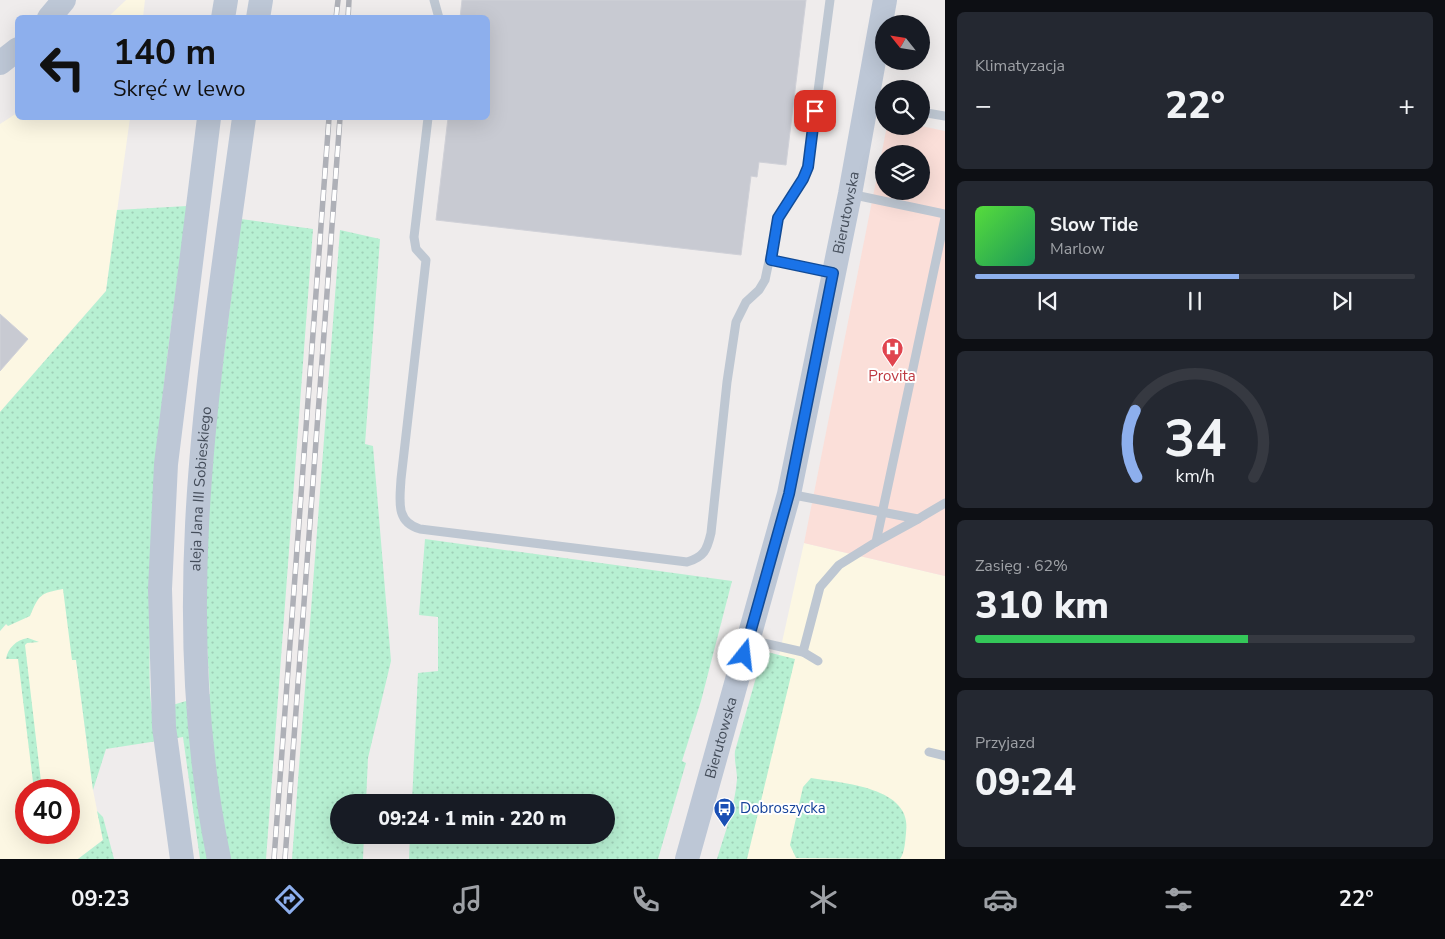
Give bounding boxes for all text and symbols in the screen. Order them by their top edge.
north arrow [875,15,930,70]
map controls [875,15,930,200]
text: 140 m [113,29,216,76]
icon: left [30,35,95,100]
text: Klimatyzacja [975,55,1065,77]
text: Skręć w lewo [113,74,246,104]
button: search [875,80,930,135]
text: 22° [1165,80,1225,131]
text: − [975,87,992,125]
text: + [1398,87,1415,125]
pin [794,90,836,132]
icon: arrive [801,97,829,125]
button: layers [875,145,930,200]
street label: Bierutowska [828,170,864,256]
text: Slow Tide [1050,212,1138,238]
text: Marlow [1050,238,1105,260]
icon: previous [1034,287,1062,315]
icon: pause [1181,287,1209,315]
icon: next [1328,287,1356,315]
hospital icon: Provita [880,336,904,367]
place label: Provita [868,366,916,386]
text: 34 [1164,403,1226,474]
street label: aleja Jana III Sobieskiego [185,405,216,572]
text: km/h [1175,464,1215,488]
text: Zasięg · 62% [975,555,1068,577]
text: 310 km [975,580,1109,631]
position arrow [717,628,769,680]
street label: Bierutowska [700,695,742,781]
text: Przyjazd [975,732,1035,754]
text: 09:24 [975,757,1076,808]
speed limit sign: 40 [15,779,80,844]
bus stop icon: Dobroszycka [712,796,736,827]
place label: Dobroszycka [740,798,826,818]
text: 09:24 · 1 min · 220 m [379,806,566,832]
icon: directions [272,882,307,917]
icon: music [450,882,485,917]
icon: phone [628,882,663,917]
icon: climate [806,882,841,917]
icon: car [983,882,1018,917]
icon: filters [1161,882,1196,917]
text: 09:23 [71,884,130,914]
text: 22° [1339,884,1374,914]

